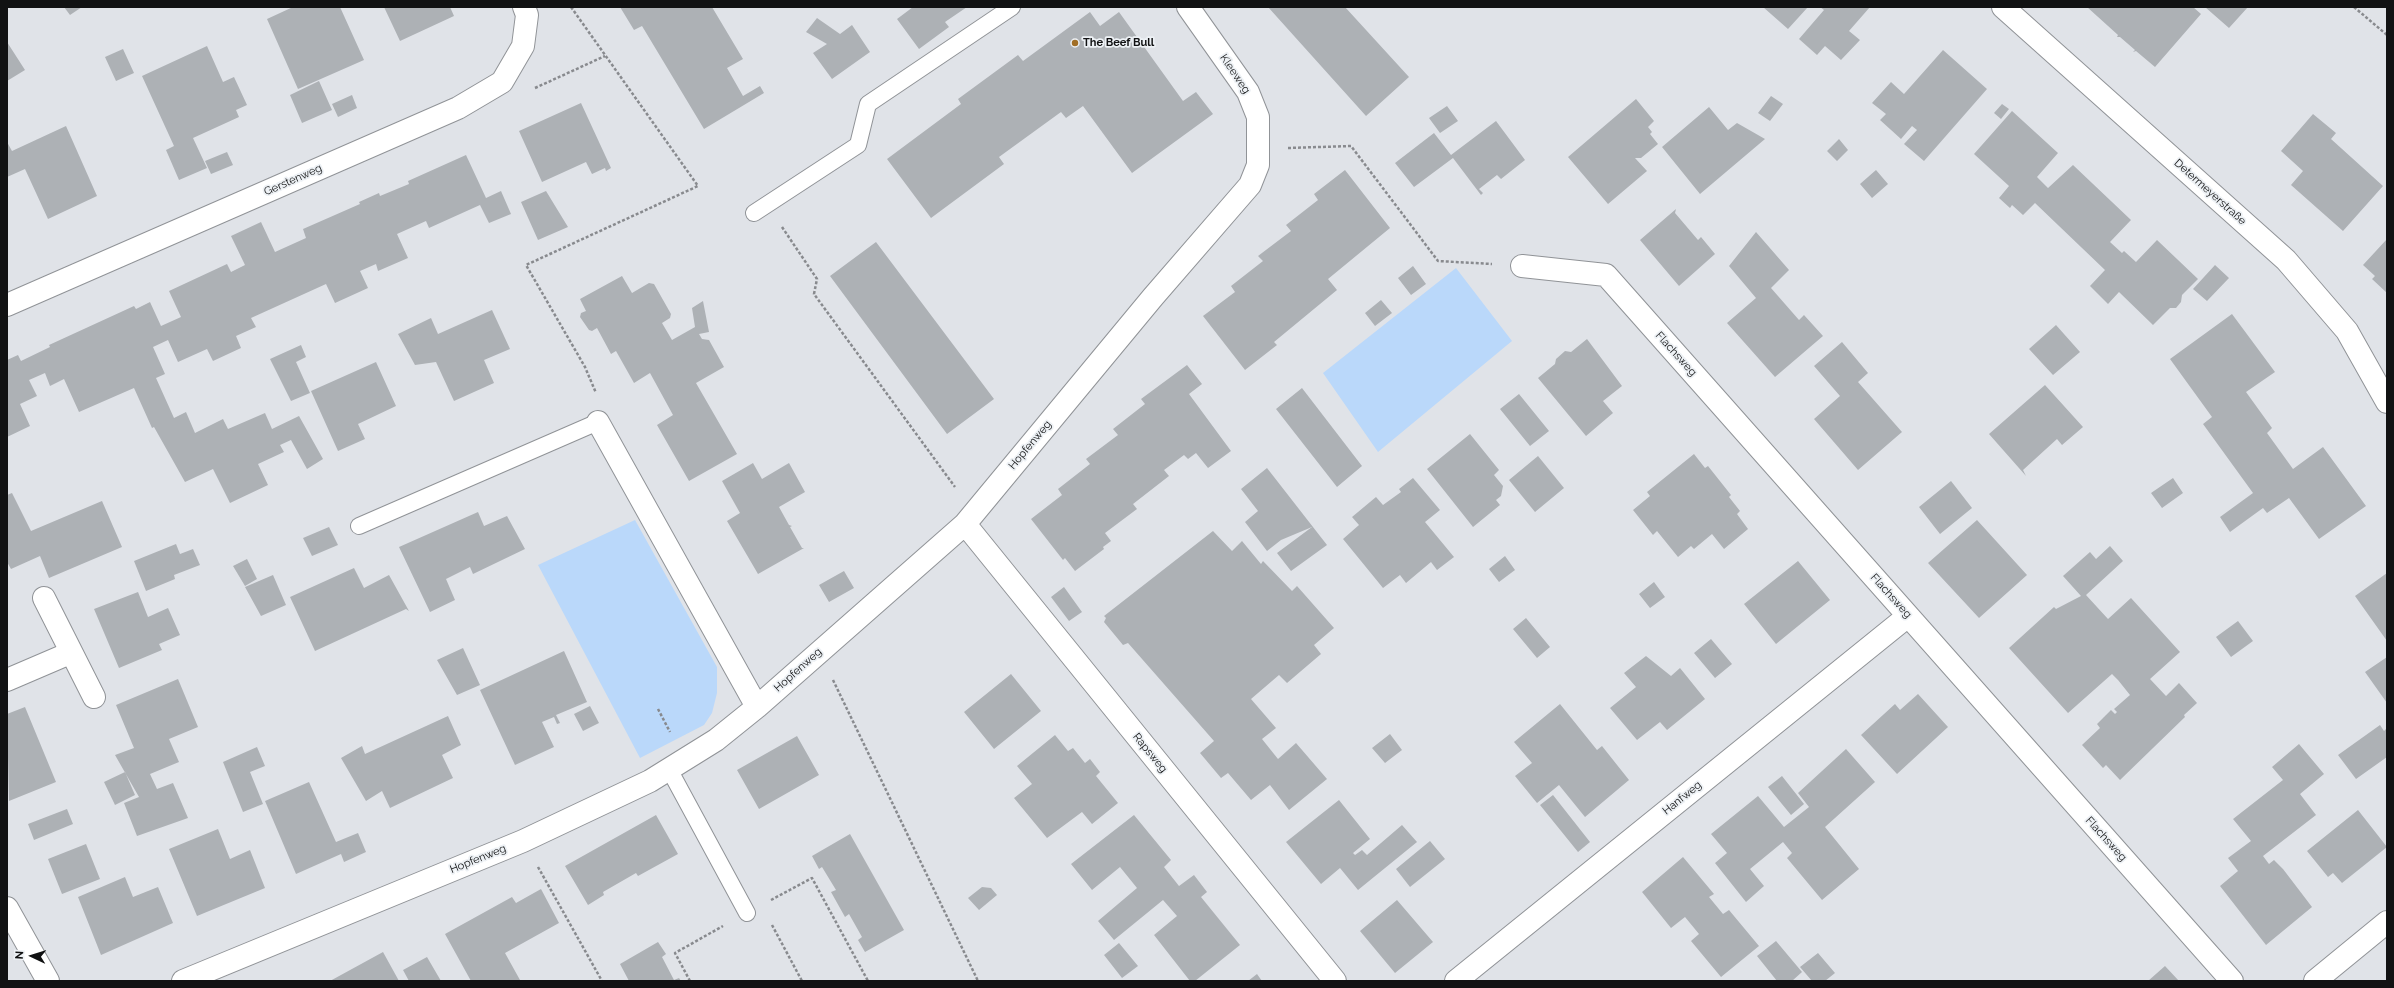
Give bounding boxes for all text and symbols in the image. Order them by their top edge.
place label: The Beef Bull [1083,36,1154,50]
marker: The Beef Bull [1070,38,1080,48]
street label: Kleeweg [1217,52,1253,96]
street label: Determeyerstraße [2171,156,2249,228]
street label: Gerstenweg [262,161,324,199]
street label: Flachsweg [1653,329,1699,379]
street label: Hopfenweg [1006,418,1054,472]
street label: Flachsweg [1868,571,1914,621]
street label: Hopfenweg [771,645,825,695]
street label: Rapsweg [1130,731,1170,775]
street label: Hanfweg [1660,778,1704,818]
street label: Flachsweg [2083,814,2129,864]
street label: Hopfenweg [448,842,508,876]
north arrow [12,936,52,976]
text: N [13,950,26,960]

